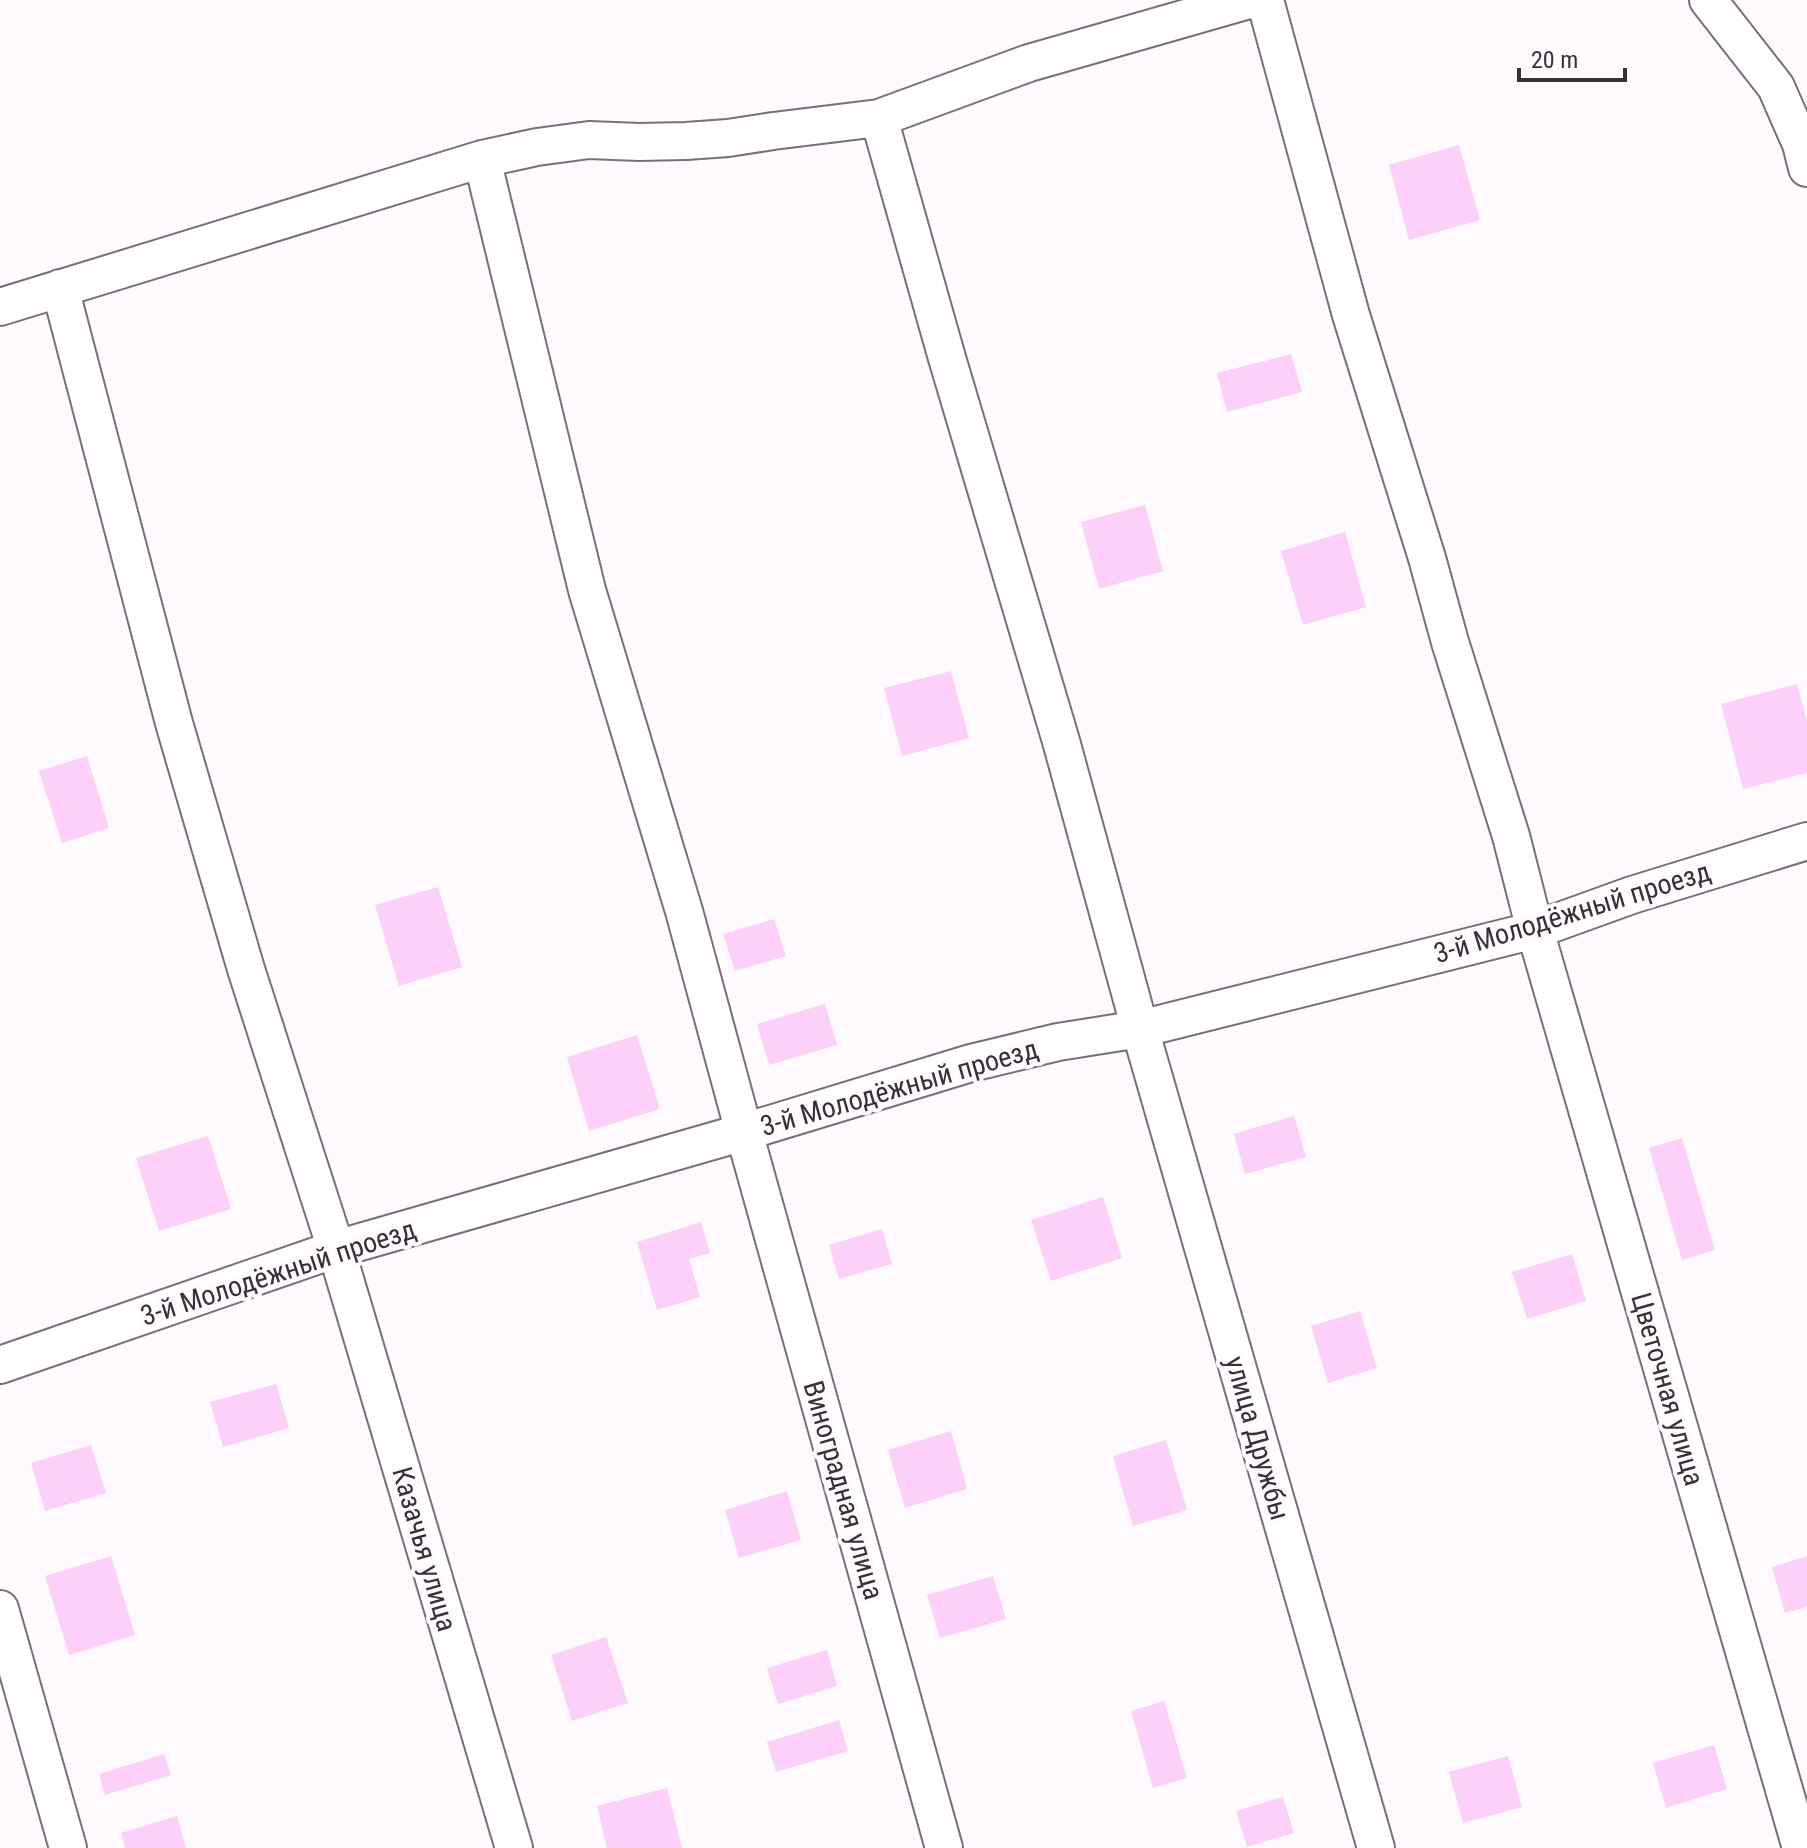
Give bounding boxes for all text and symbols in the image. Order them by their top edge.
scale bar [1519,32,1625,82]
text: 20 m [1531,46,1578,74]
street label: 3-й Молодёжный проезд [1430,855,1714,970]
street label: 3-й Молодёжный проезд [757,1032,1042,1143]
street label: 3-й Молодёжный проезд [136,1212,420,1333]
street label: Цветочная улица [1624,1289,1711,1489]
street label: улица Дружбы [1218,1352,1297,1524]
street label: Виноградная улица [797,1377,891,1603]
street label: Казачья улица [385,1463,464,1635]

